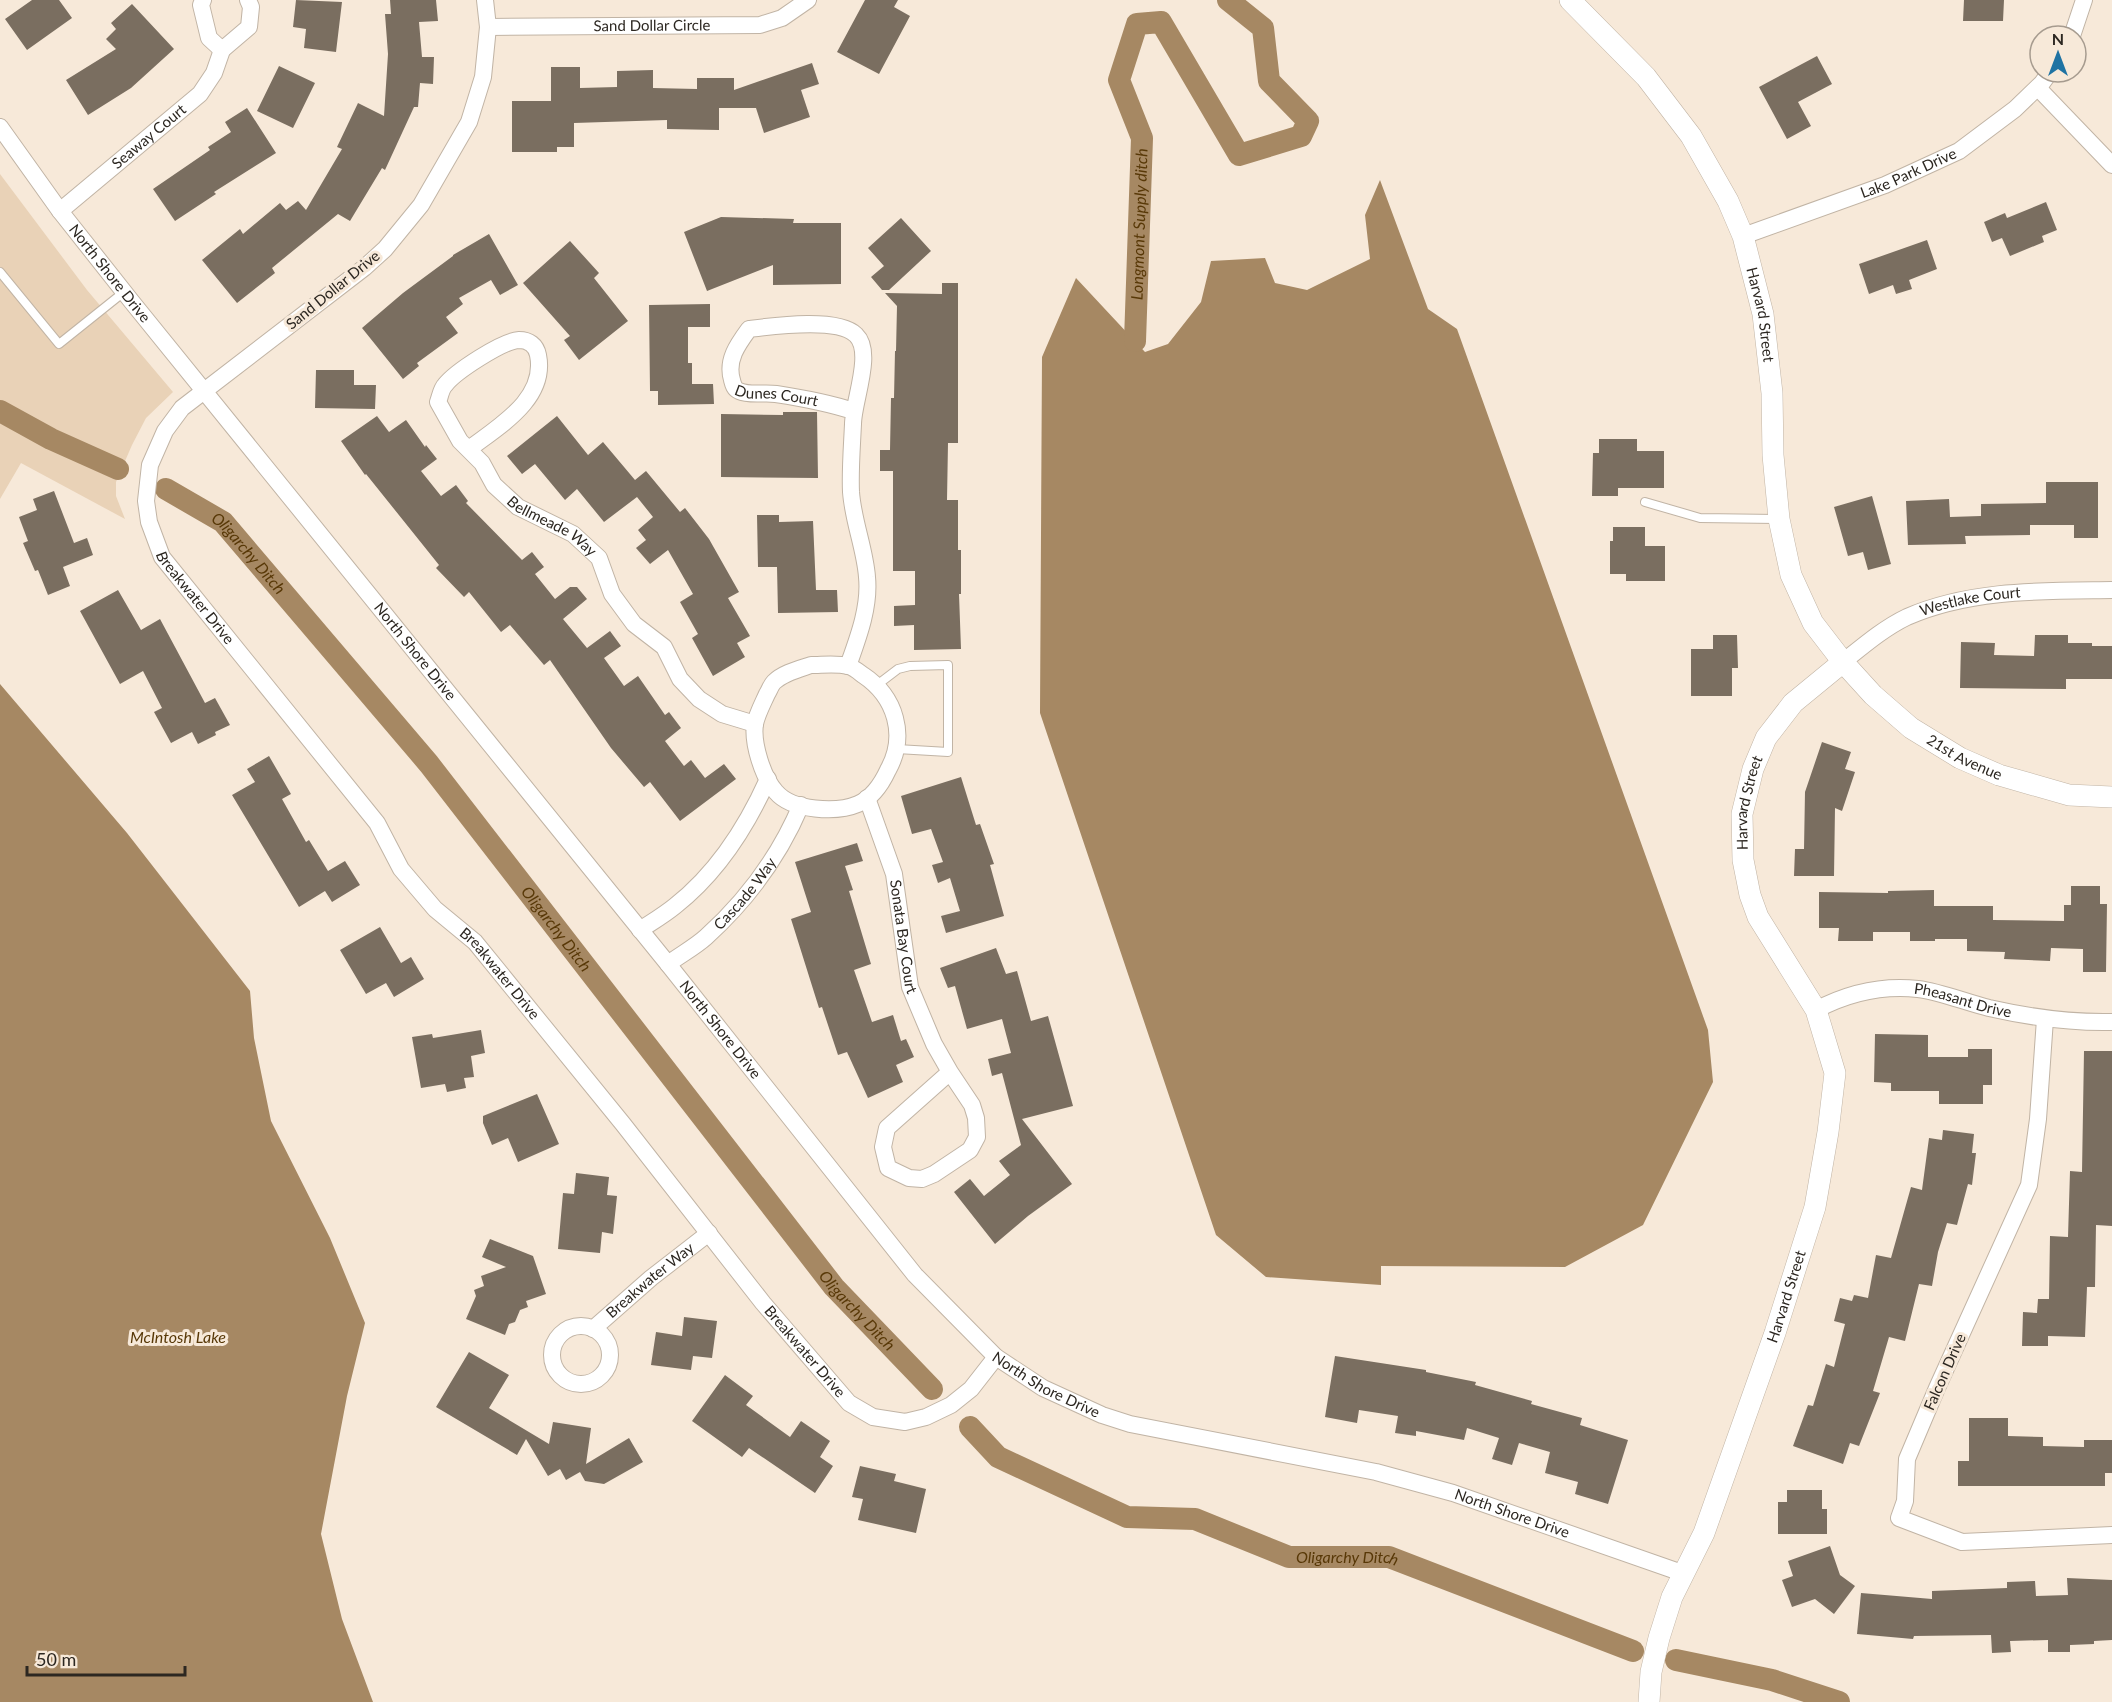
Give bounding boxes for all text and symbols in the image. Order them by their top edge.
street label: Sand Dollar Circle [593,15,711,34]
north arrow [2028,24,2088,84]
text: N [2052,29,2064,48]
street label: Seaway Court [108,99,190,172]
street label: Lake Park Drive [1858,143,1959,201]
water label: Longmont Supply ditch [1126,148,1151,300]
street label: North Shore Drive [66,220,155,326]
street label: Sand Dollar Drive [282,246,383,332]
street label: Harvard Street [1743,265,1778,364]
street label: Dunes Court [732,380,821,410]
street label: Bellmeade Way [504,492,601,560]
water label: Oligarchy Ditch [209,508,290,598]
street label: Breakwater Drive [153,549,239,647]
street label: Westlake Court [1917,582,2022,619]
street label: North Shore Drive [371,598,461,703]
street label: 21st Avenue [1924,730,2005,783]
street label: Harvard Street [1732,752,1766,850]
street label: Cascade Way [709,854,779,933]
street label: Sonata Bay Court [887,879,922,997]
water label: Oligarchy Ditch [518,882,596,975]
street label: Breakwater Drive [456,923,544,1023]
street label: North Shore Drive [676,976,766,1082]
street label: Pheasant Drive [1913,979,2013,1020]
street label: Breakwater Way [602,1238,697,1321]
street label: Harvard Street [1762,1247,1809,1345]
water label: Oligarchy Ditch [816,1266,900,1354]
street label: Breakwater Drive [761,1302,850,1400]
water label: McIntosh Lake [130,1327,226,1346]
street label: Falcon Drive [1919,1330,1969,1413]
street label: North Shore Drive [989,1347,1103,1421]
street label: North Shore Drive [1453,1484,1572,1541]
water label: Oligarchy Ditch [1296,1547,1402,1569]
scale bar [27,1639,184,1677]
text: 50 m [36,1648,76,1670]

